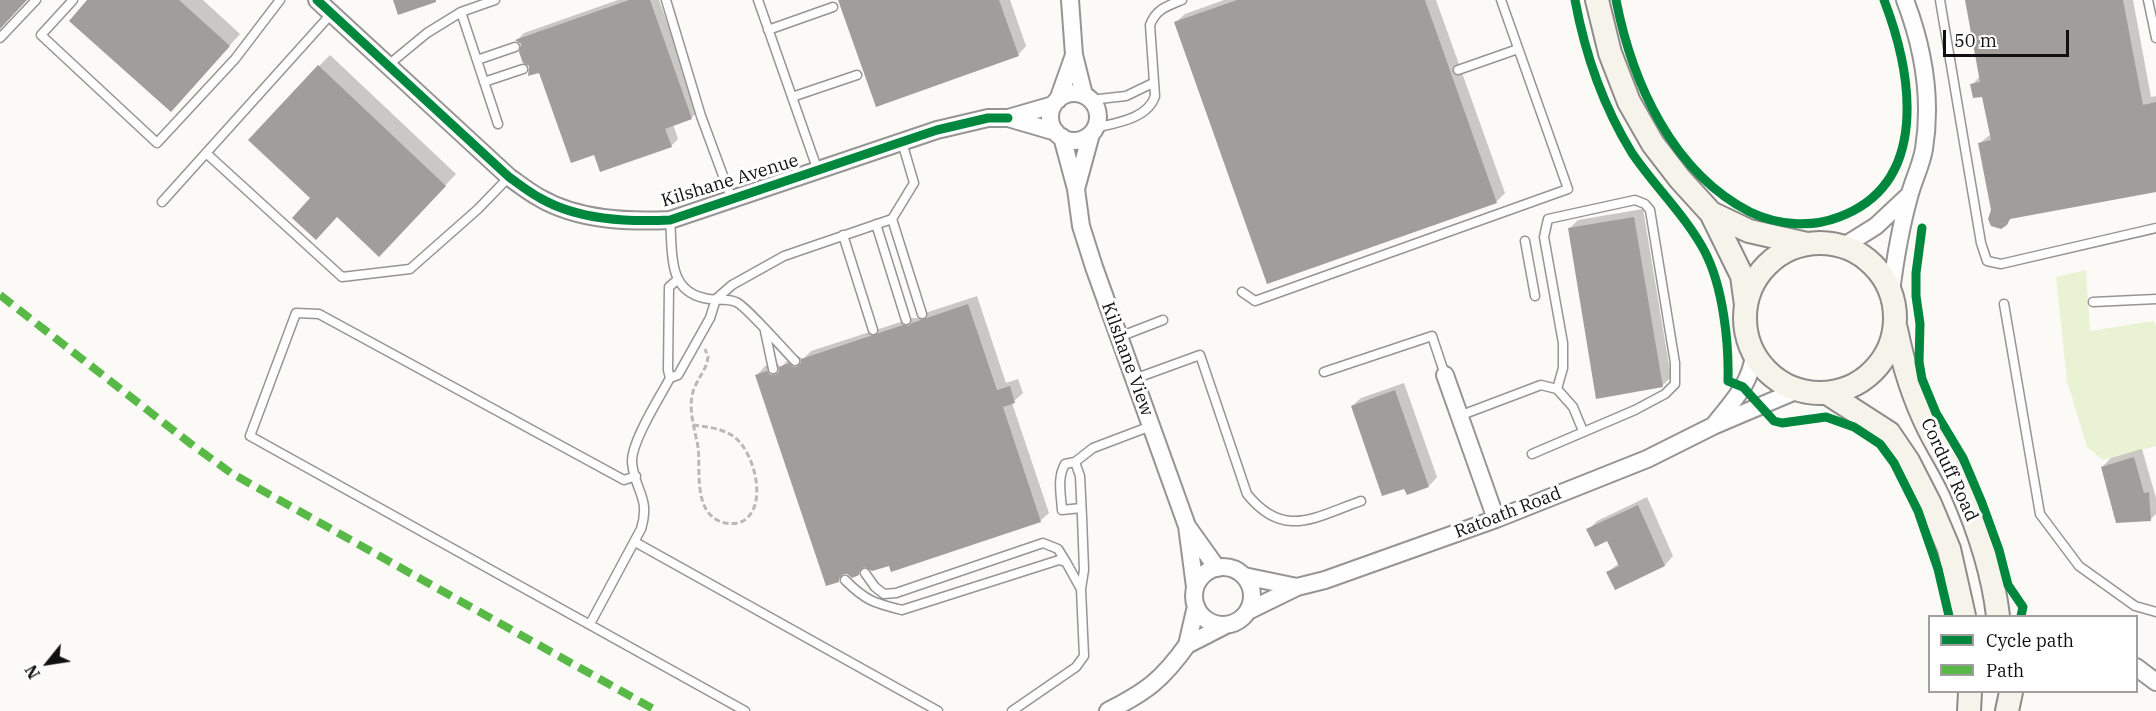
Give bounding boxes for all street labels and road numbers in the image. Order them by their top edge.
street label: Kilshane Avenue [659,150,801,212]
street label: Kilshane View [1096,299,1158,419]
street label: Corduff Road [1916,415,1982,525]
street label: Ratoath Road [1451,483,1565,543]

